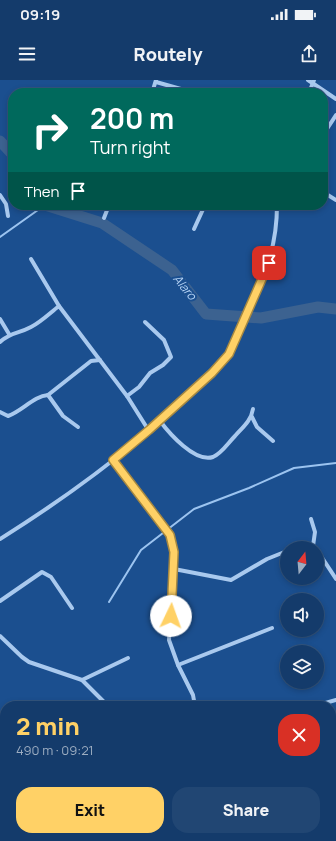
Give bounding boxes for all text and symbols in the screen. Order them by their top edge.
text: 09:19 [20,4,60,25]
text: Routely [134,42,202,66]
icon: menu [16,43,38,65]
icon: share [298,43,320,65]
text: 200 m [90,99,174,137]
icon: right [24,104,76,156]
text: Turn right [90,135,171,159]
icon: arrive [67,180,89,202]
text: Then [24,181,59,202]
pin [252,246,286,280]
icon: arrive [258,252,280,274]
water label: Alaro [169,271,201,304]
north arrow [280,541,324,585]
map controls [280,541,324,689]
button: sound [280,593,324,637]
position arrow [150,595,192,637]
button: layers [280,645,324,689]
text: 2 min [16,709,80,742]
button: close [278,714,320,756]
text: 490 m · 09:21 [16,741,94,759]
button: Exit [16,787,164,833]
button: Share [172,787,320,833]

